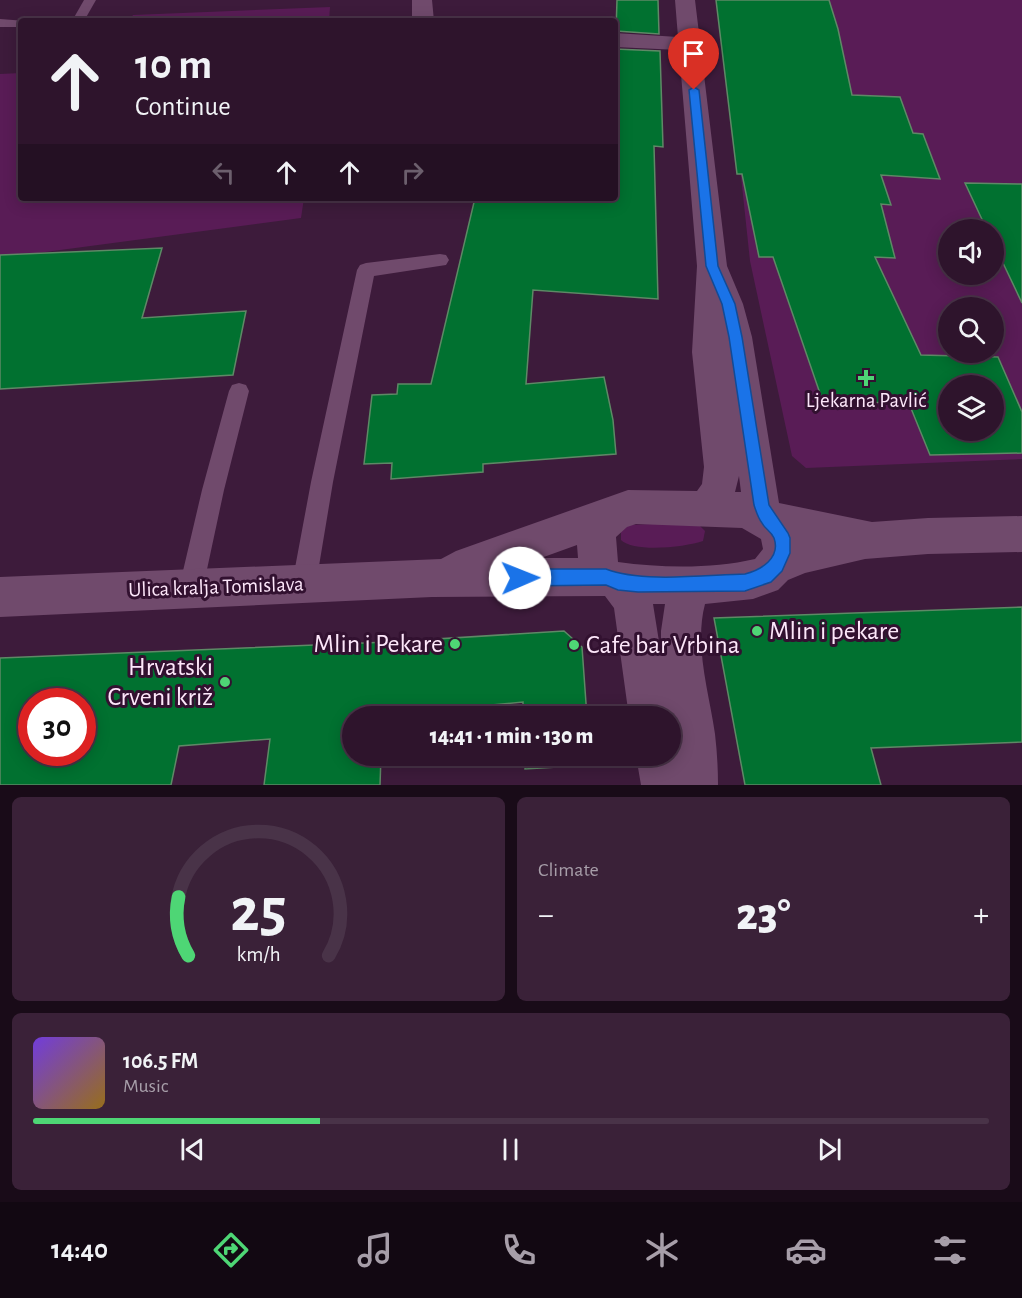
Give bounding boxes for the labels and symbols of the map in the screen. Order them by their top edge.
pin [668,28,719,90]
marker: Ljekarna Pavlić [859,371,873,385]
place label: Ljekarna Pavlić [806,390,926,411]
position arrow [488,546,552,610]
street label: Ulica kralja Tomislava [128,573,304,601]
place label: Mlin i pekare [769,618,899,644]
marker: Mlin i pekare [750,624,764,638]
place label: Mlin i Pekare [314,631,443,657]
place label: Cafe bar Vrbina [586,632,740,658]
marker: Mlin i Pekare [448,637,462,651]
marker: Cafe bar Vrbina [567,638,581,652]
place label: Hrvatski Crveni križ [107,654,213,710]
marker: Hrvatski Crveni križ [218,675,232,689]
speed limit sign: 30 [18,688,96,766]

